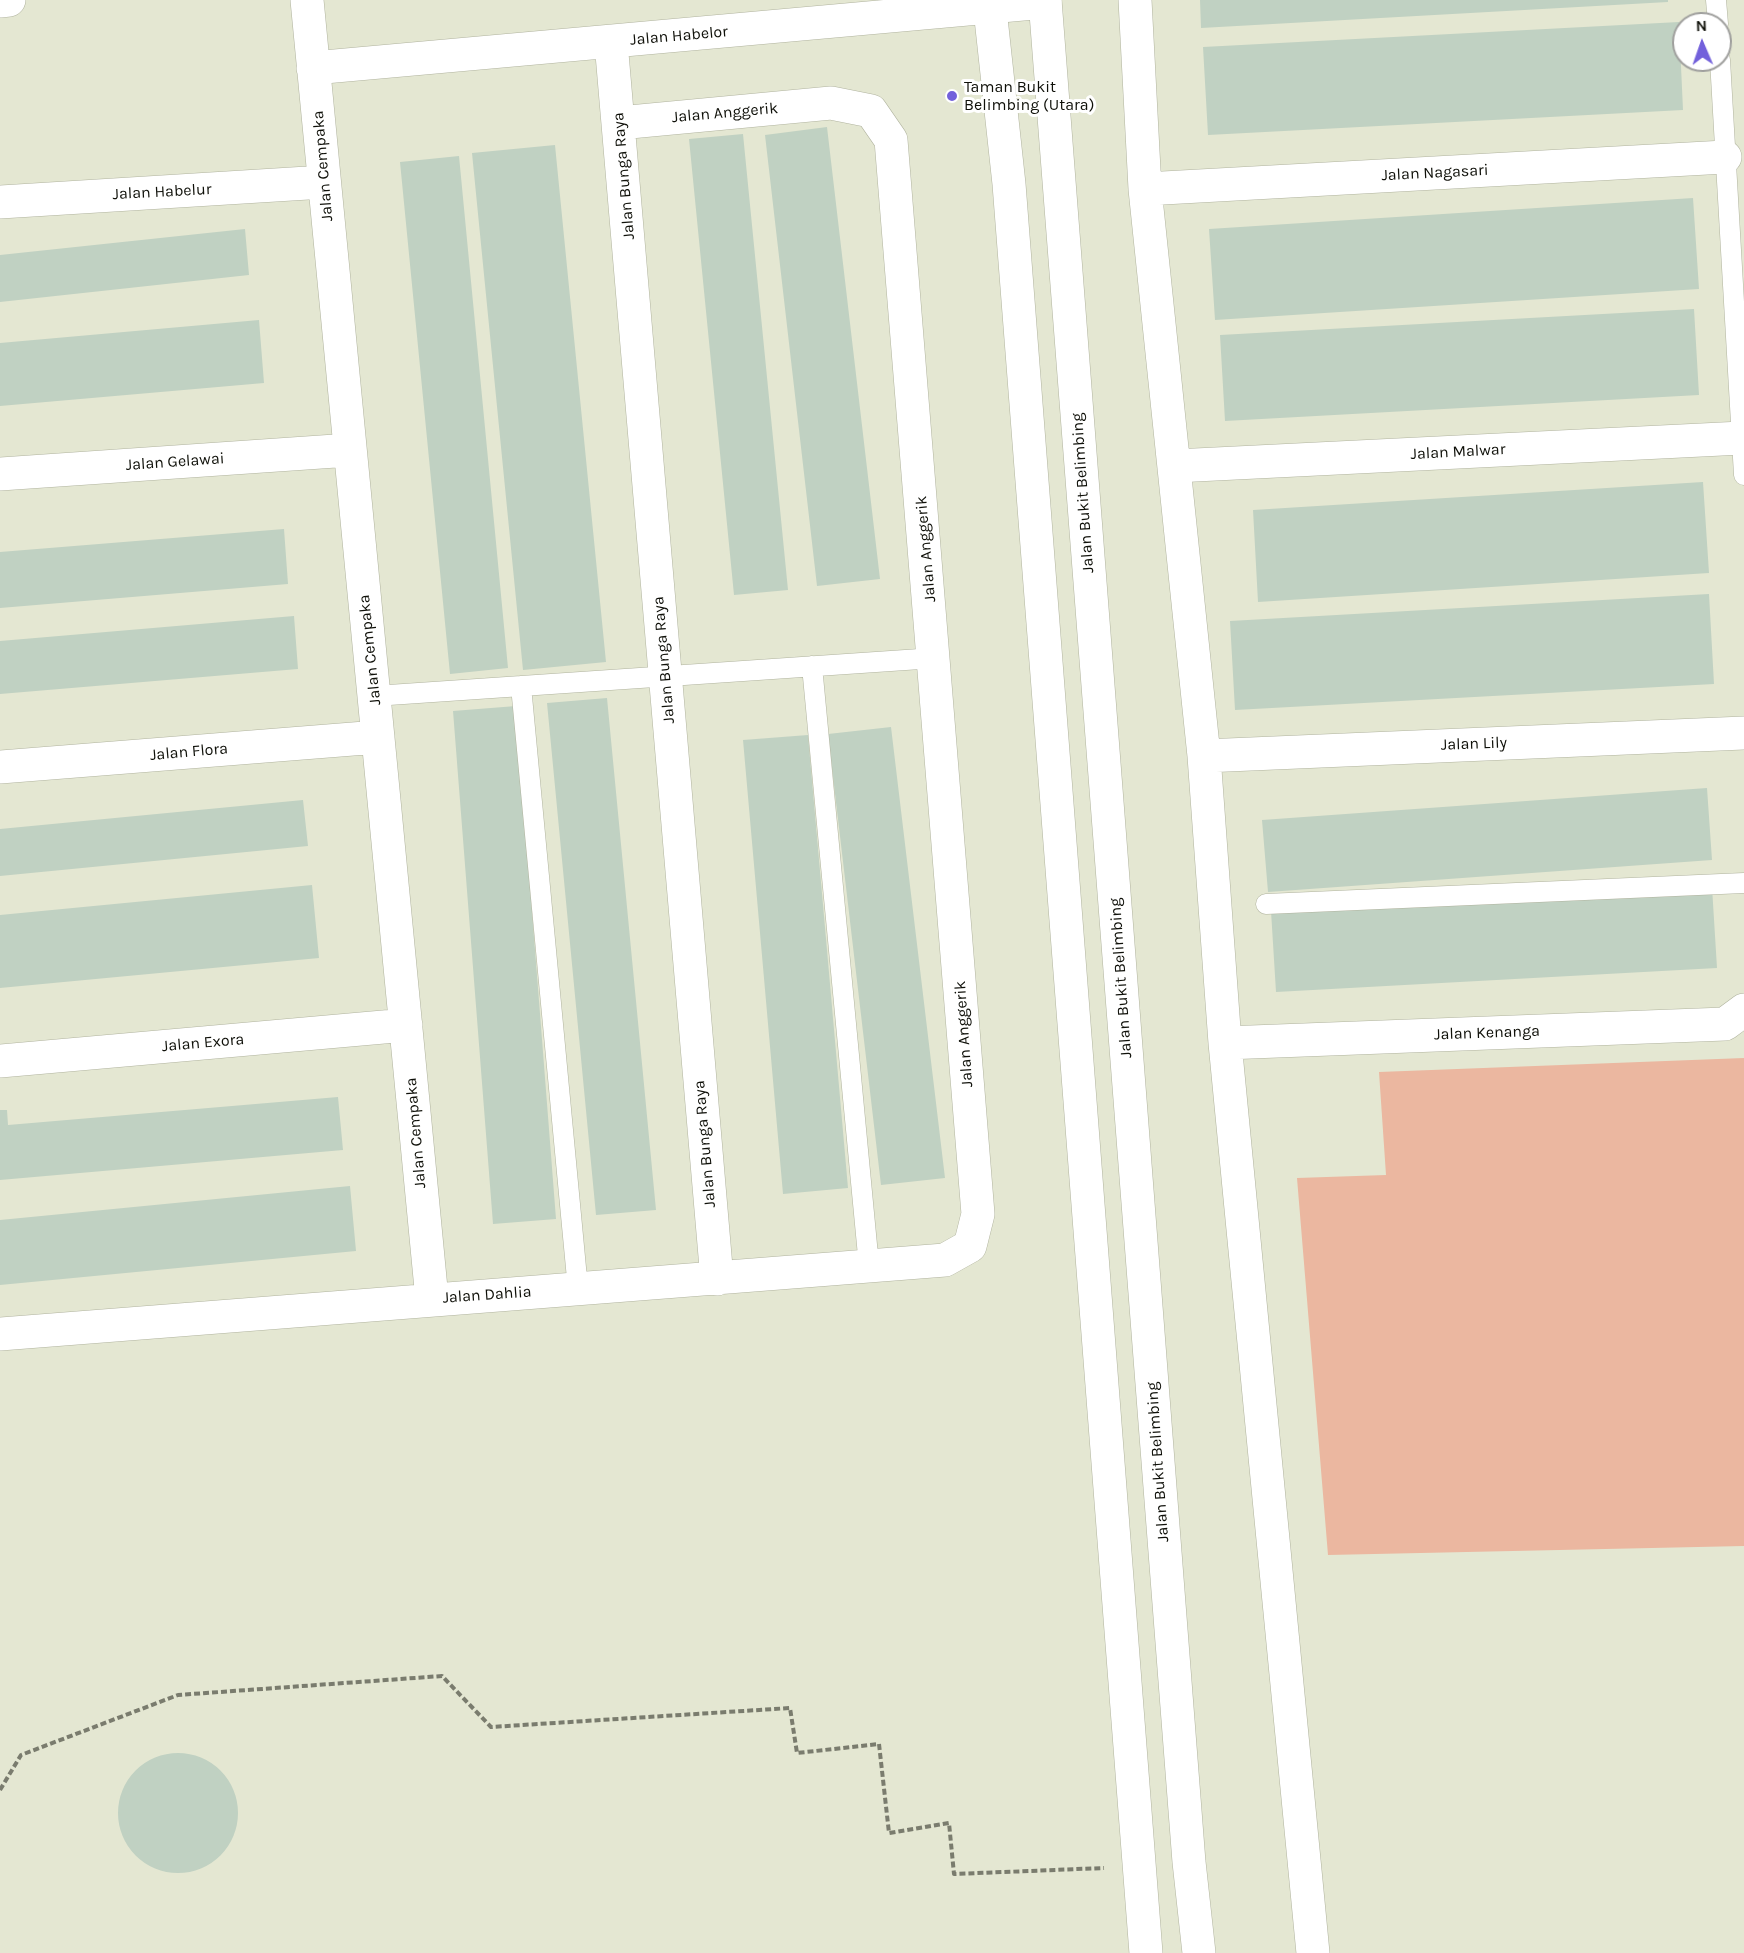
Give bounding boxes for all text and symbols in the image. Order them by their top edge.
north arrow [1672,12,1732,72]
text: N [1695,16,1707,35]
street label: Jalan Habelor [629,22,729,50]
place label: Taman Bukit Belimbing (Utara) [964,77,1094,115]
marker: Taman Bukit Belimbing (Utara) [945,89,959,103]
street label: Jalan Anggerik [671,99,779,127]
street label: Jalan Cempaka [309,110,337,222]
street label: Jalan Bunga Raya [609,112,639,240]
street label: Jalan Nagasari [1381,161,1489,185]
street label: Jalan Habelur [112,180,212,204]
street label: Jalan Bukit Belimbing [1068,412,1098,574]
street label: Jalan Malwar [1410,440,1506,464]
street label: Jalan Gelawai [125,449,225,475]
street label: Jalan Anggerik [912,495,940,603]
street label: Jalan Cempaka [355,594,385,706]
street label: Jalan Bunga Raya [649,596,679,724]
street label: Jalan Lily [1441,733,1507,755]
street label: Jalan Flora [149,739,229,765]
street label: Jalan Bukit Belimbing [1106,897,1136,1059]
street label: Jalan Anggerik [951,980,977,1088]
street label: Jalan Kenanga [1434,1022,1540,1044]
street label: Jalan Exora [161,1030,245,1056]
street label: Jalan Cempaka [402,1077,430,1189]
street label: Jalan Bunga Raya [690,1080,720,1208]
street label: Jalan Dahlia [442,1282,532,1308]
street label: Jalan Bukit Belimbing [1143,1381,1173,1543]

